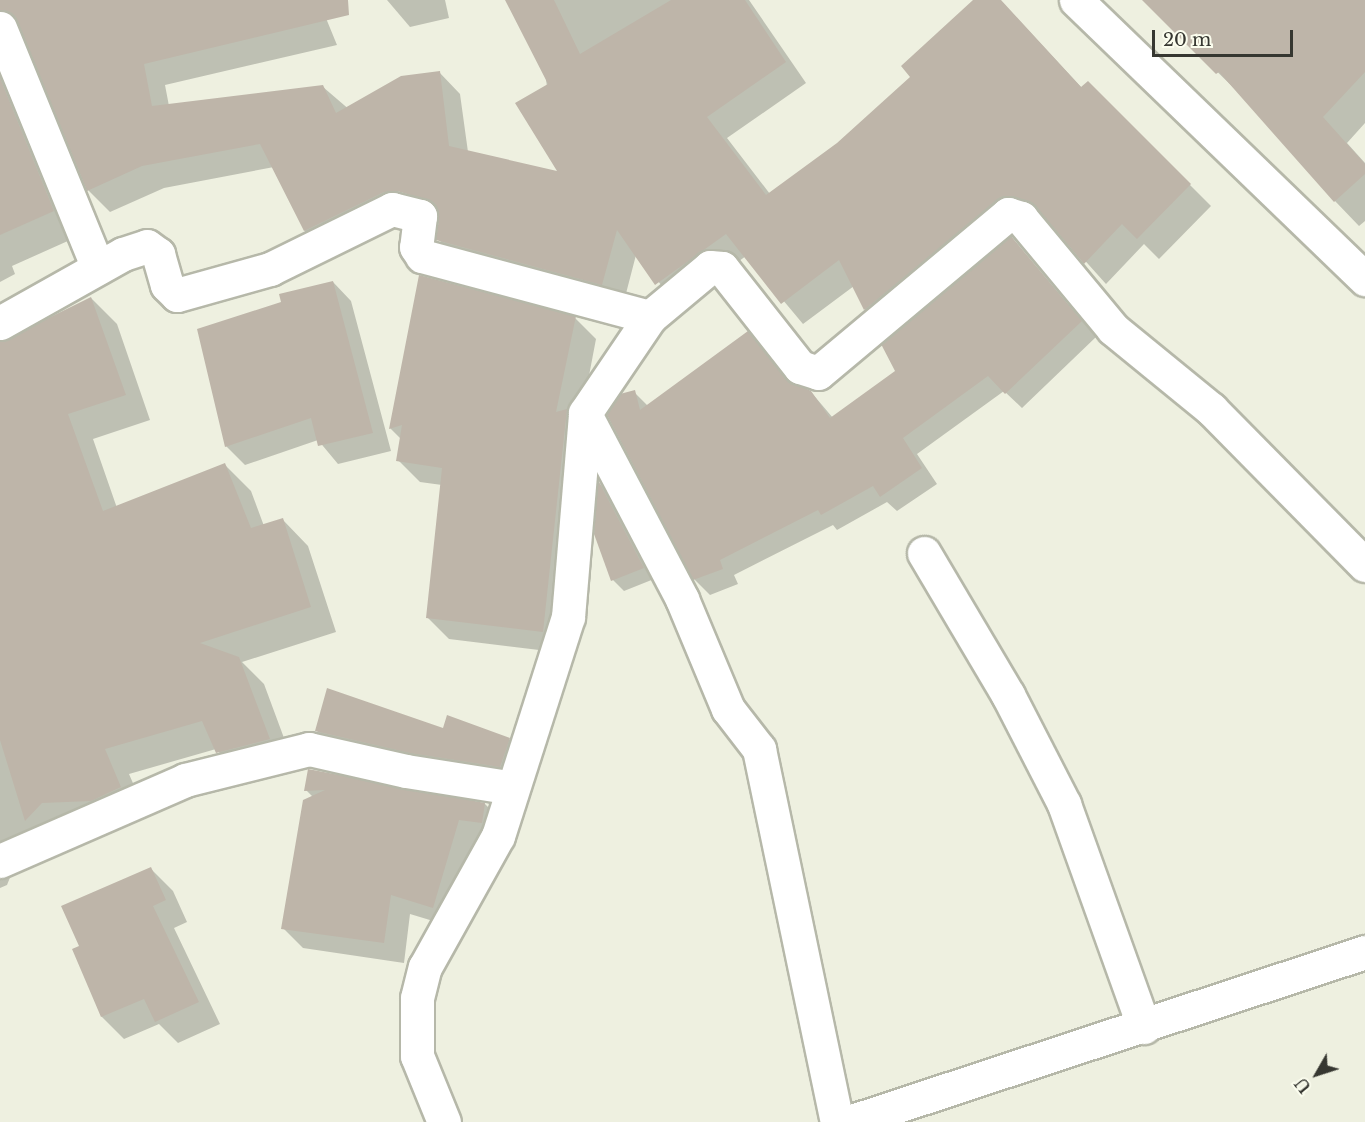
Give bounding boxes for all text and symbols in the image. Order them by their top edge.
scale bar [1155,18,1296,56]
text: 20 m [1163,29,1211,51]
north arrow [1287,1044,1347,1104]
text: U [1291,1074,1315,1097]

